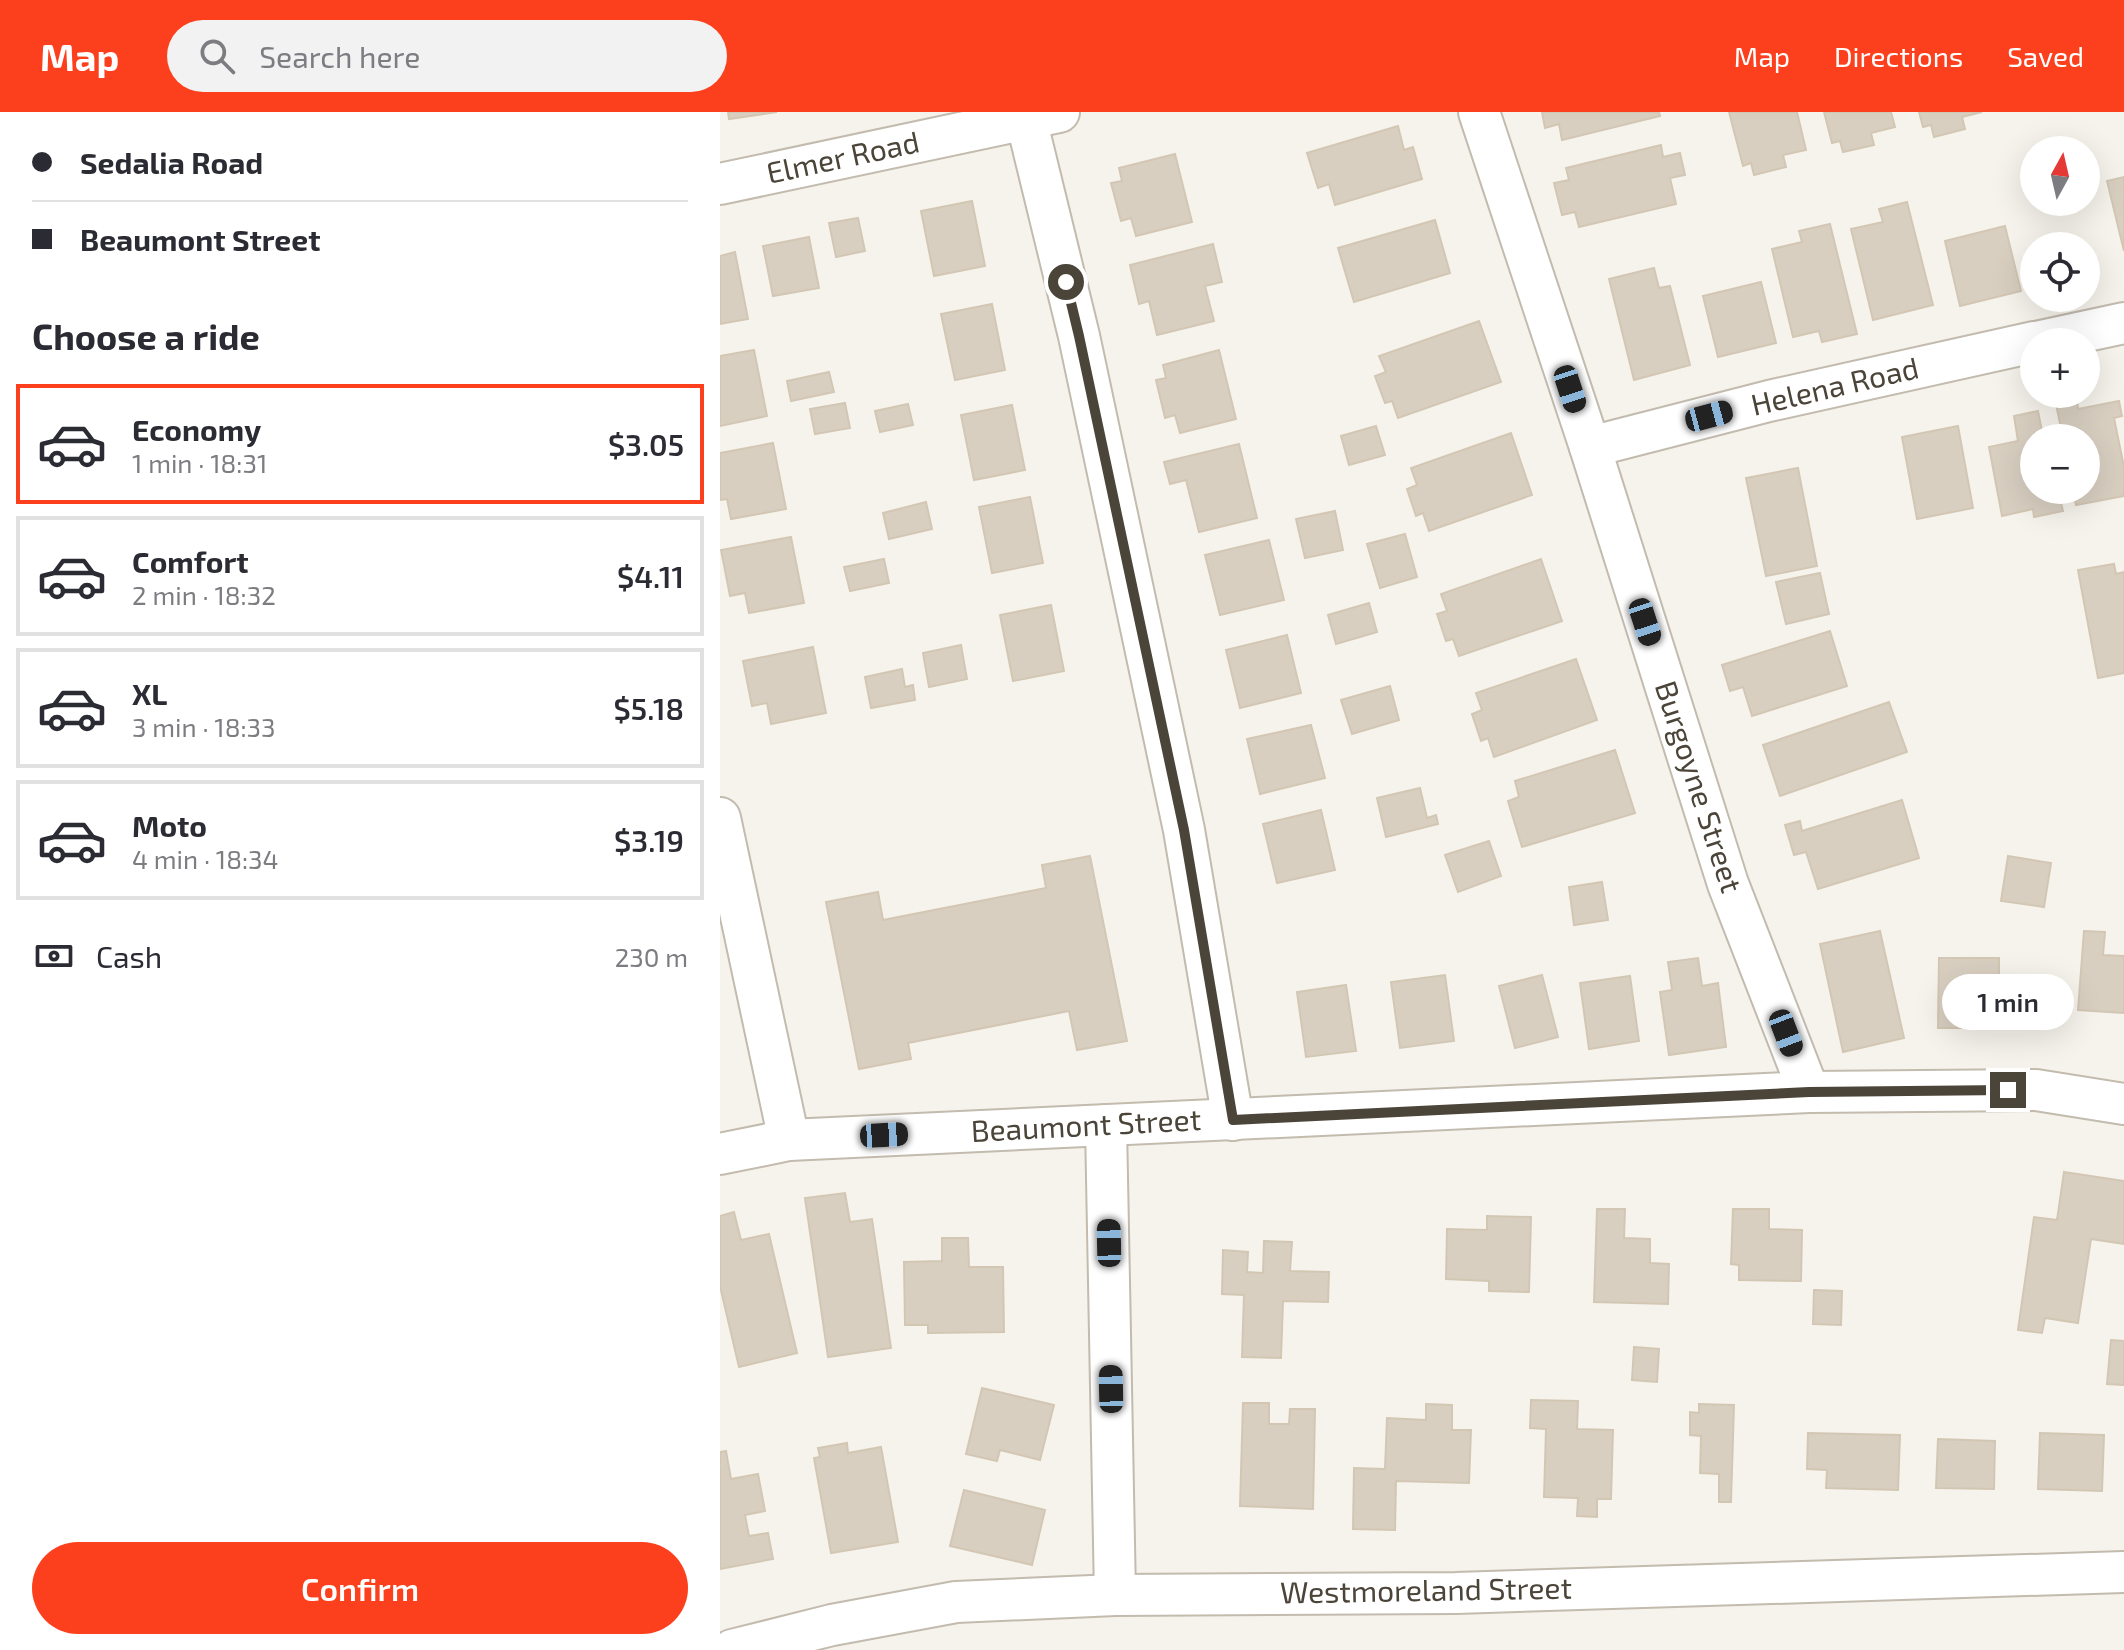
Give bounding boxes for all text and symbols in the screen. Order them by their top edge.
search box [167,20,727,92]
text: Map [40,33,119,79]
icon: search [195,34,239,78]
text: Search here [259,38,420,74]
text: Map [1734,39,1790,73]
text: Directions [1834,39,1963,73]
text: Saved [2007,39,2084,73]
street label: Elmer Road [763,122,922,190]
north arrow [2020,136,2100,216]
map controls [2020,136,2100,504]
text: Sedalia Road [80,144,263,180]
text: Beaumont Street [80,221,320,257]
button: locate [2020,232,2100,312]
route start [1048,264,1084,300]
text: Choose a ride [32,314,260,357]
button: + [2020,328,2100,408]
street label: Helena Road [1747,348,1922,422]
car [1551,362,1589,416]
car [1683,398,1735,434]
icon: car [36,408,108,480]
text: Economy [132,411,261,447]
button: − [2020,424,2100,504]
text: $3.05 [608,426,684,462]
text: 1 min · 18:31 [132,447,267,478]
icon: car [36,540,108,612]
text: Comfort [132,543,249,579]
text: $4.11 [617,558,684,594]
text: 2 min · 18:32 [132,579,276,610]
car [1626,595,1664,649]
icon: car [36,672,108,744]
text: XL [132,675,167,711]
street label: Burgoyne Street [1649,676,1751,897]
text: $5.18 [614,690,684,726]
text: 3 min · 18:33 [132,711,276,742]
icon: car [36,804,108,876]
text: Moto [132,807,207,843]
text: $3.19 [614,822,684,858]
text: 4 min · 18:34 [132,843,279,874]
icon: cash [32,934,76,978]
text: Cash [96,938,162,974]
text: 230 m [615,941,688,972]
callout: 1 min [1942,974,2074,1030]
text: 1 min [1977,986,2039,1017]
car [1766,1006,1806,1060]
route end [1990,1072,2026,1108]
street label: Beaumont Street [970,1100,1202,1148]
car [859,1122,909,1148]
car [1097,1219,1121,1267]
car [1099,1365,1123,1413]
button: Confirm [32,1542,688,1634]
street label: Westmoreland Street [1280,1568,1572,1610]

